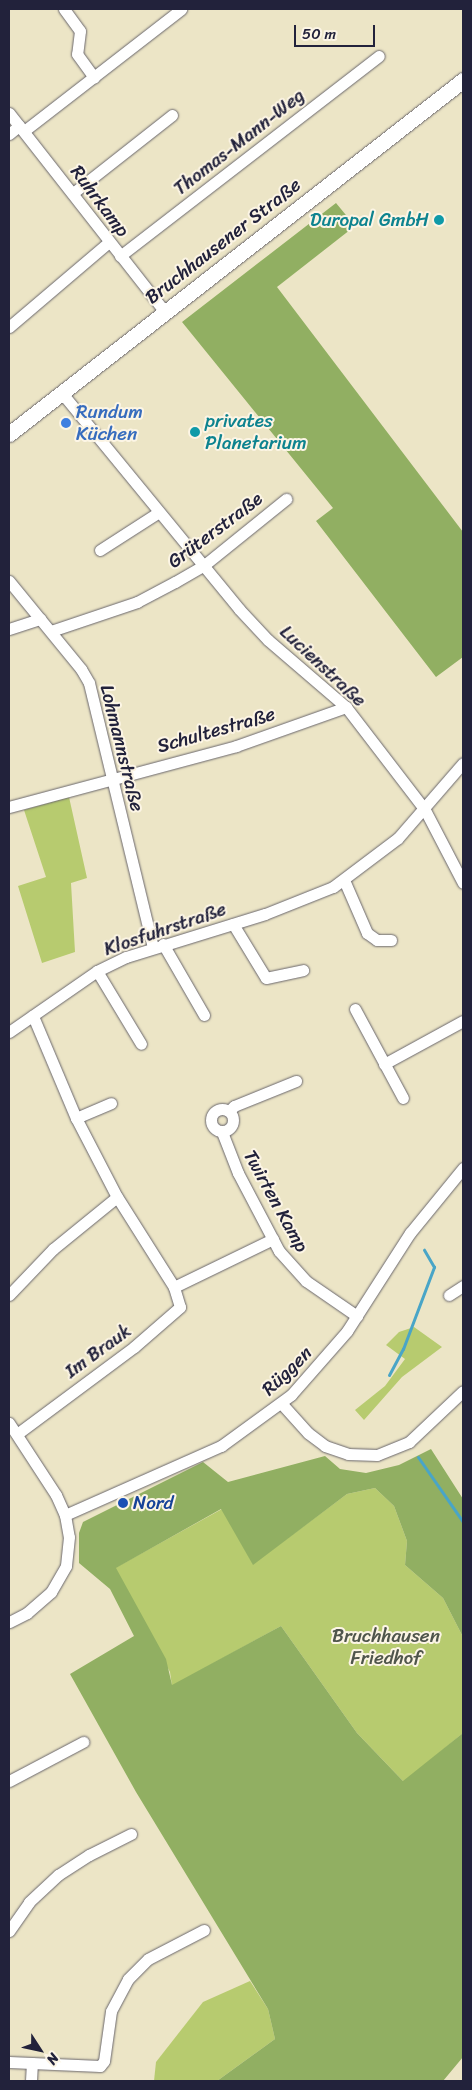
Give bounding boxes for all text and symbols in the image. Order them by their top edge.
scale bar [297,15,378,47]
text: 50 m [302,21,336,47]
street label: Thomas-Mann-Weg [169,84,309,200]
street label: Ruhrkamp [66,161,134,241]
street label: Bruchhausener Straße [141,173,305,309]
place label: Duropal GmbH [310,209,429,231]
marker: Duropal GmbH [433,214,445,226]
place label: Rundum Küchen [76,401,143,445]
place label: privates Planetarium [205,410,306,454]
marker: Rundum Küchen [60,417,72,429]
marker: privates Planetarium [189,426,201,438]
street label: Grüterstraße [163,487,267,573]
street label: Lucienstraße [275,620,371,712]
street label: Lohmannstraße [95,682,149,814]
street label: Schultestraße [154,702,278,758]
street label: Klosfuhrstraße [101,897,229,961]
street label: Twirten Kamp [239,1146,313,1256]
street label: Im Brauk [60,1319,136,1383]
street label: Rüggen [257,1342,317,1400]
place label: Nord [133,1492,174,1514]
marker: Nord [117,1497,129,1509]
park label: Bruchhausen Friedhof [332,1625,440,1669]
north arrow [15,2025,65,2075]
text: N [40,2048,66,2070]

